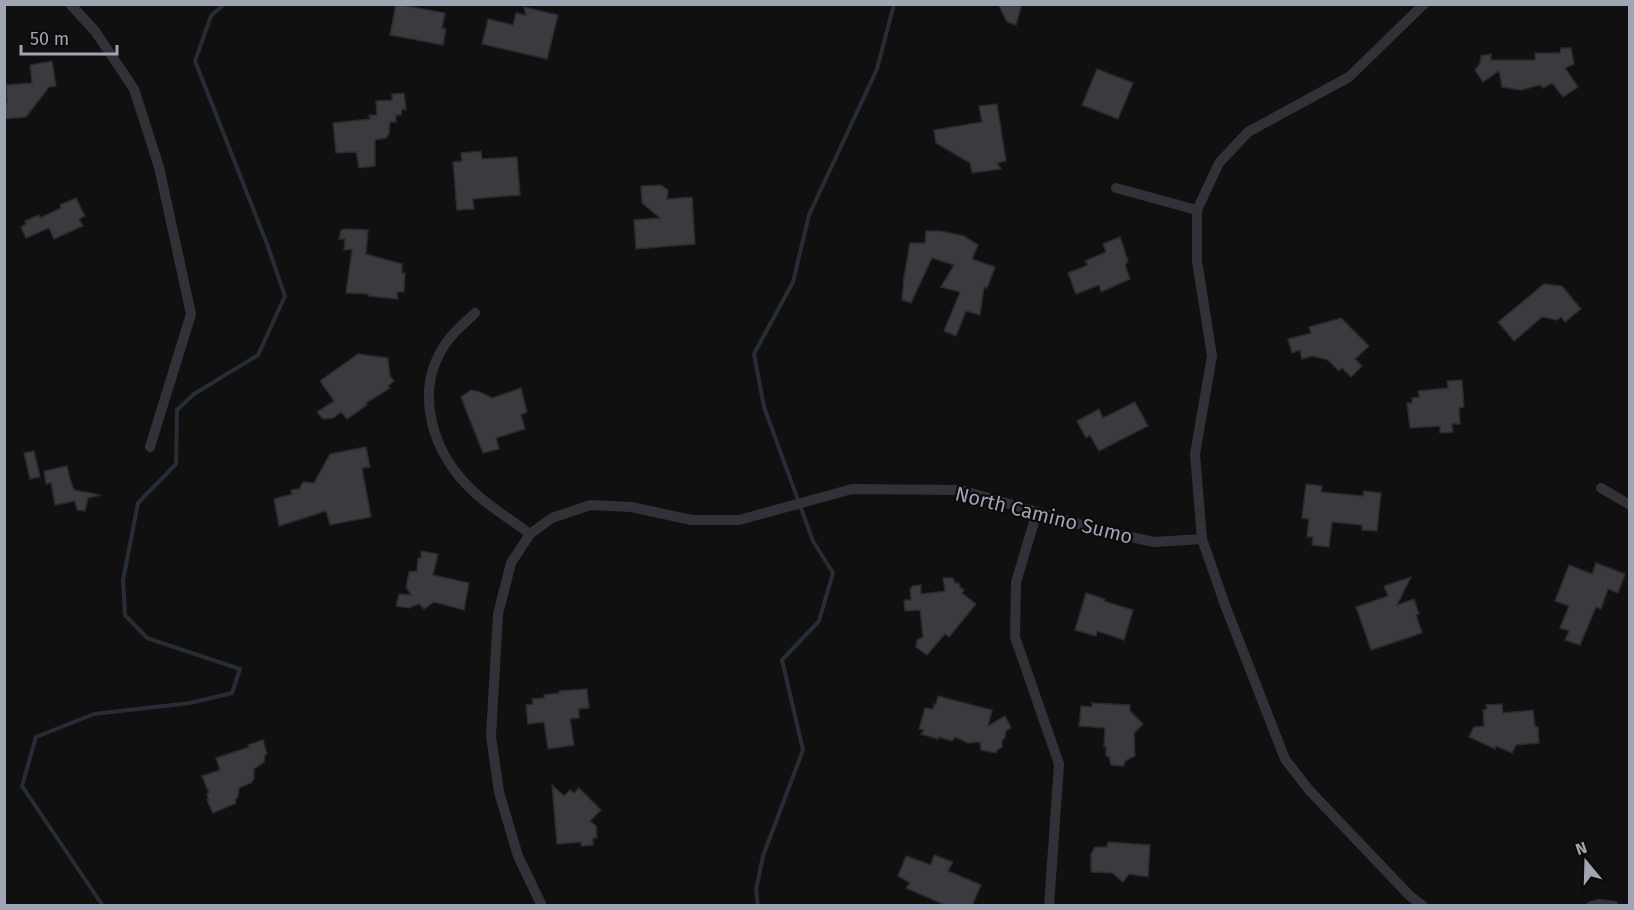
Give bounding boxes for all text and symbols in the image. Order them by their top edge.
scale bar [21,18,117,56]
text: 50 m [30,28,69,50]
street label: North Camino Sumo [953,481,1135,549]
north arrow [1556,832,1616,892]
text: N [1573,838,1589,859]

